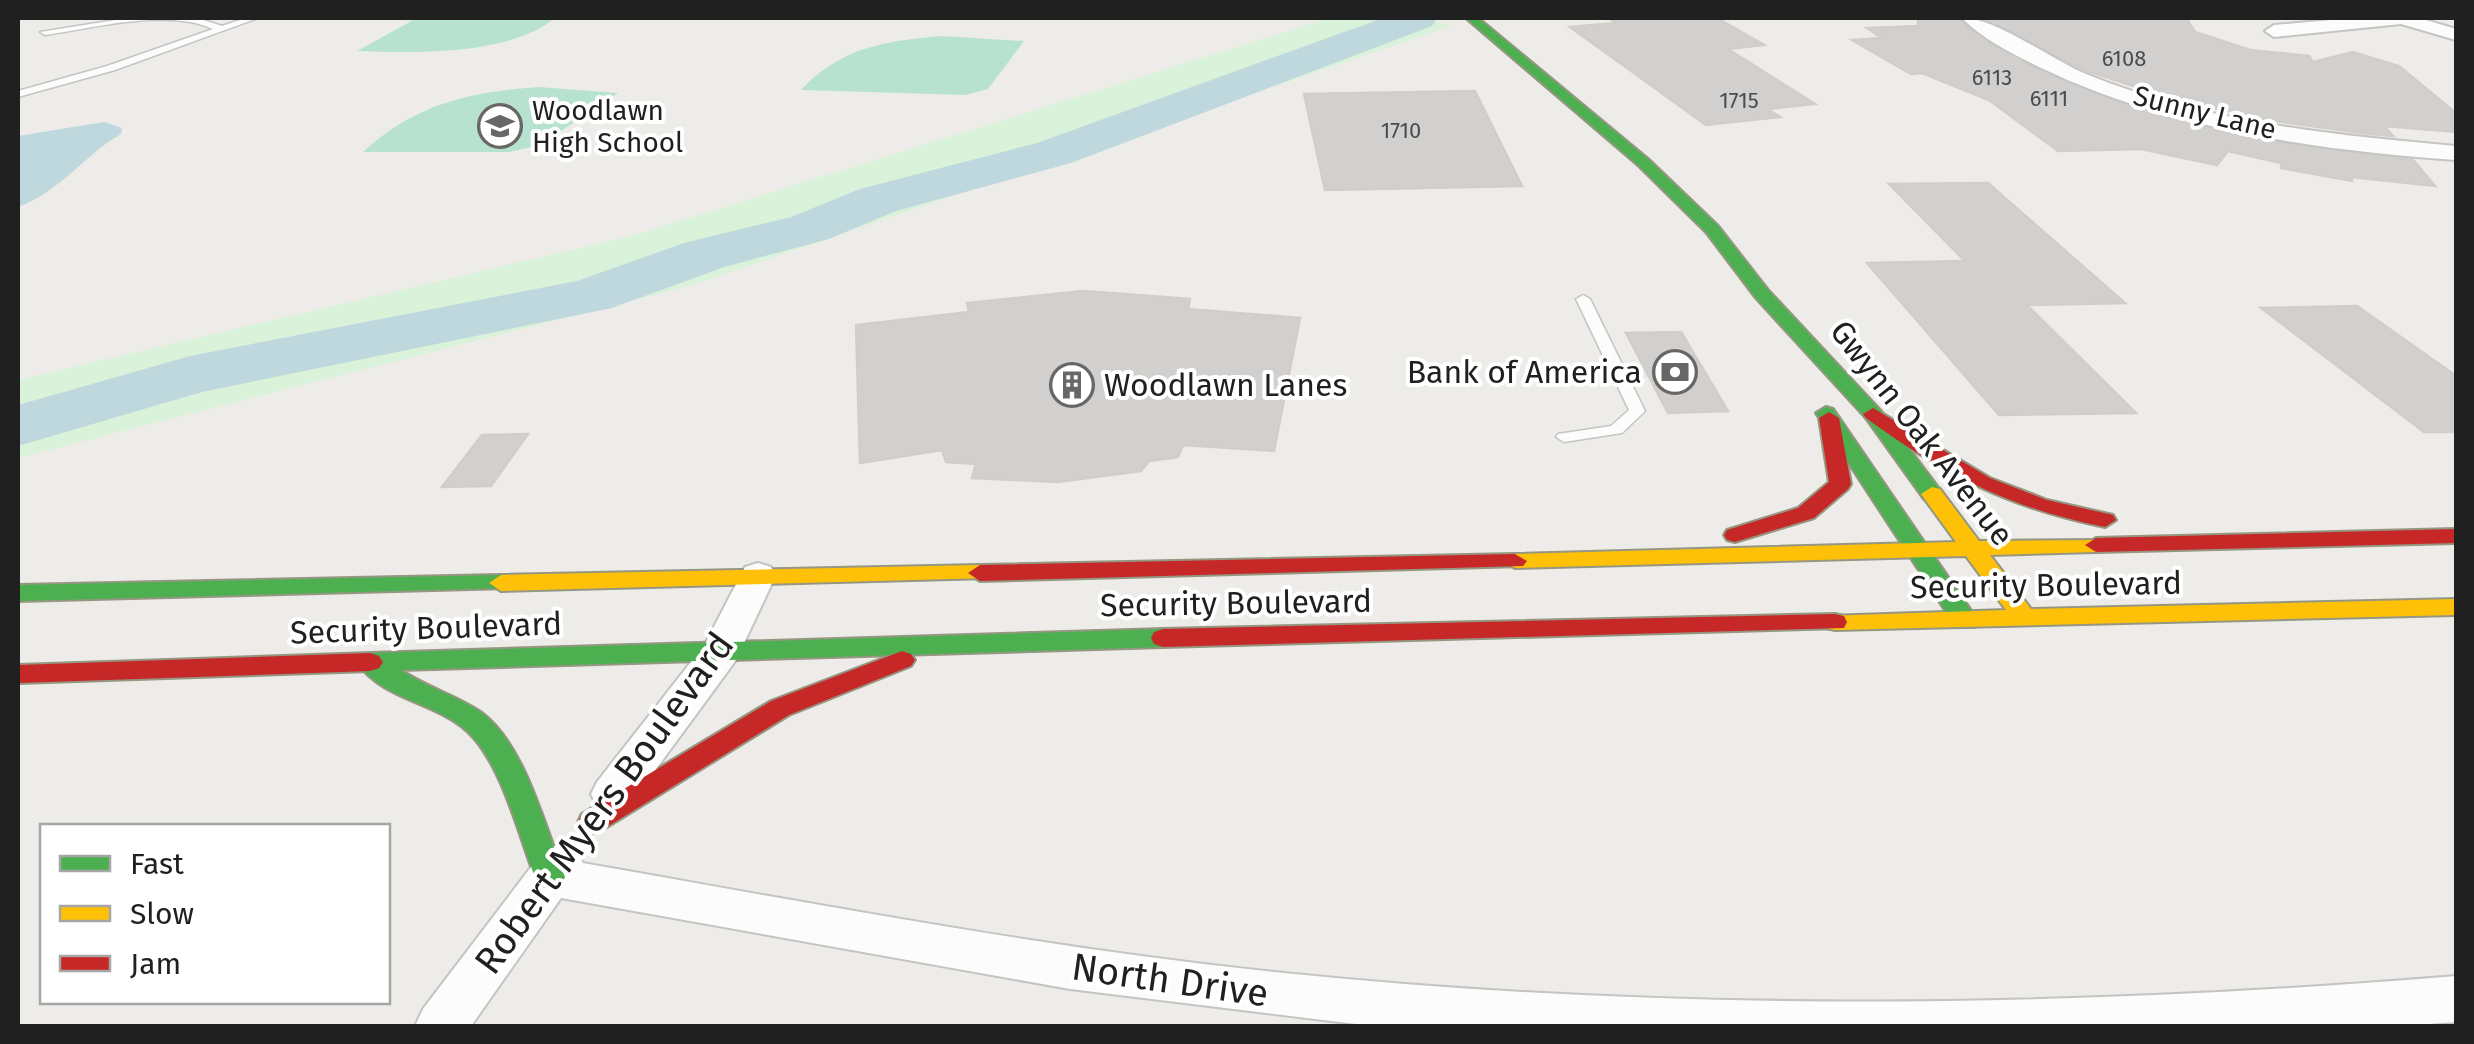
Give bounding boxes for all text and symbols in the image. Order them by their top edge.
house number: 6108 [2102,45,2146,72]
house number: 6113 [1972,64,2012,91]
street label: Sunny Lane [2130,79,2280,146]
house number: 6111 [2030,85,2068,112]
house number: 1715 [1719,87,1759,114]
place label: Woodlawn High School [532,94,683,159]
school or university icon: Woodlawn High School [477,103,523,149]
house number: 1710 [1381,117,1421,144]
street label: Gwynn Oak Avenue [1822,313,2022,553]
bank icon: Bank of America [1652,349,1698,395]
place label: Bank of America [1407,353,1642,391]
building icon: Woodlawn Lanes [1049,362,1095,408]
place label: Woodlawn Lanes [1104,366,1347,404]
street label: Security Boulevard [1910,564,2182,606]
street label: Security Boulevard [1100,582,1372,624]
street label: Security Boulevard [289,604,563,652]
street label: Robert Myers Boulevard [465,623,743,983]
legend [40,824,390,1004]
text: Fast [130,846,184,882]
text: Slow [130,896,194,932]
street label: North Drive [1069,943,1271,1017]
text: Jam [130,946,181,982]

